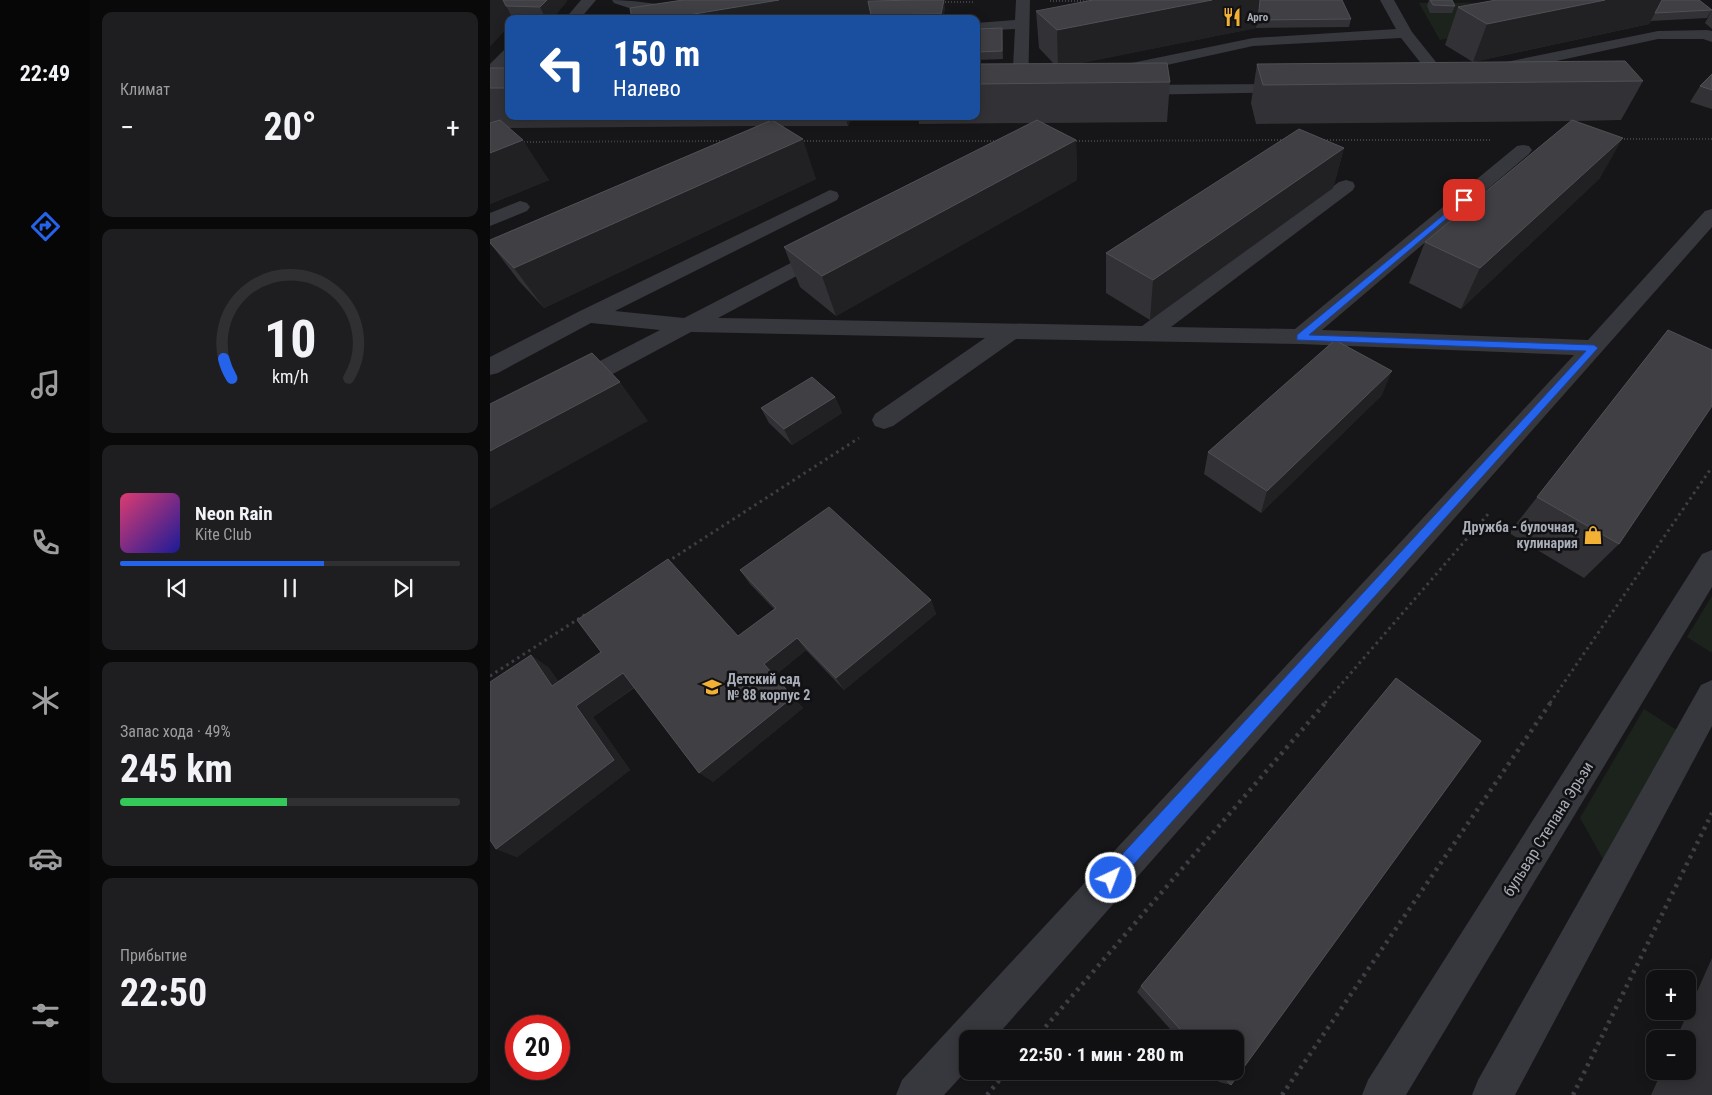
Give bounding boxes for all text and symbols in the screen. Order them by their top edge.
restaurant icon: Арго [1221,6,1243,28]
place label: Арго [1247,11,1269,24]
text: 150 m [613,34,700,75]
icon: left [530,35,595,100]
text: 22:49 [20,61,70,86]
text: Налево [613,76,681,101]
text: Климат [120,80,170,99]
text: 20° [263,105,317,149]
text: − [120,111,134,144]
text: + [446,111,460,144]
pin [1443,179,1485,221]
icon: arrive [1450,186,1478,214]
icon: directions [28,209,63,244]
text: 10 [264,309,316,370]
text: km/h [272,366,308,387]
icon: music [28,367,63,402]
text: Neon Rain [195,502,273,525]
place label: Дружба - булочная, кулинария [1462,519,1578,551]
shop icon: Дружба - булочная, кулинария [1582,524,1604,546]
icon: phone [28,525,63,560]
text: Kite Club [195,525,252,544]
icon: previous [163,574,191,602]
icon: pause [276,574,304,602]
icon: next [389,574,417,602]
place label: Детский сад № 88 корпус 2 [727,671,810,703]
school or university icon: Детский сад № 88 корпус 2 [701,676,723,698]
icon: climate [28,683,63,718]
text: Запас хода · 49% [120,722,231,741]
text: 245 km [120,747,233,791]
street label: бульвар Степана Эрьзи [1499,758,1597,900]
icon: car [28,841,63,876]
position arrow [1084,851,1136,903]
text: Прибытие [120,946,187,965]
map controls [1646,970,1696,1080]
button: + [1646,970,1696,1020]
text: 22:50 [120,971,207,1015]
icon: filters [28,998,63,1033]
speed limit sign: 20 [505,1015,570,1080]
button: − [1646,1030,1696,1080]
text: 22:50 · 1 мин · 280 m [1019,1043,1184,1066]

